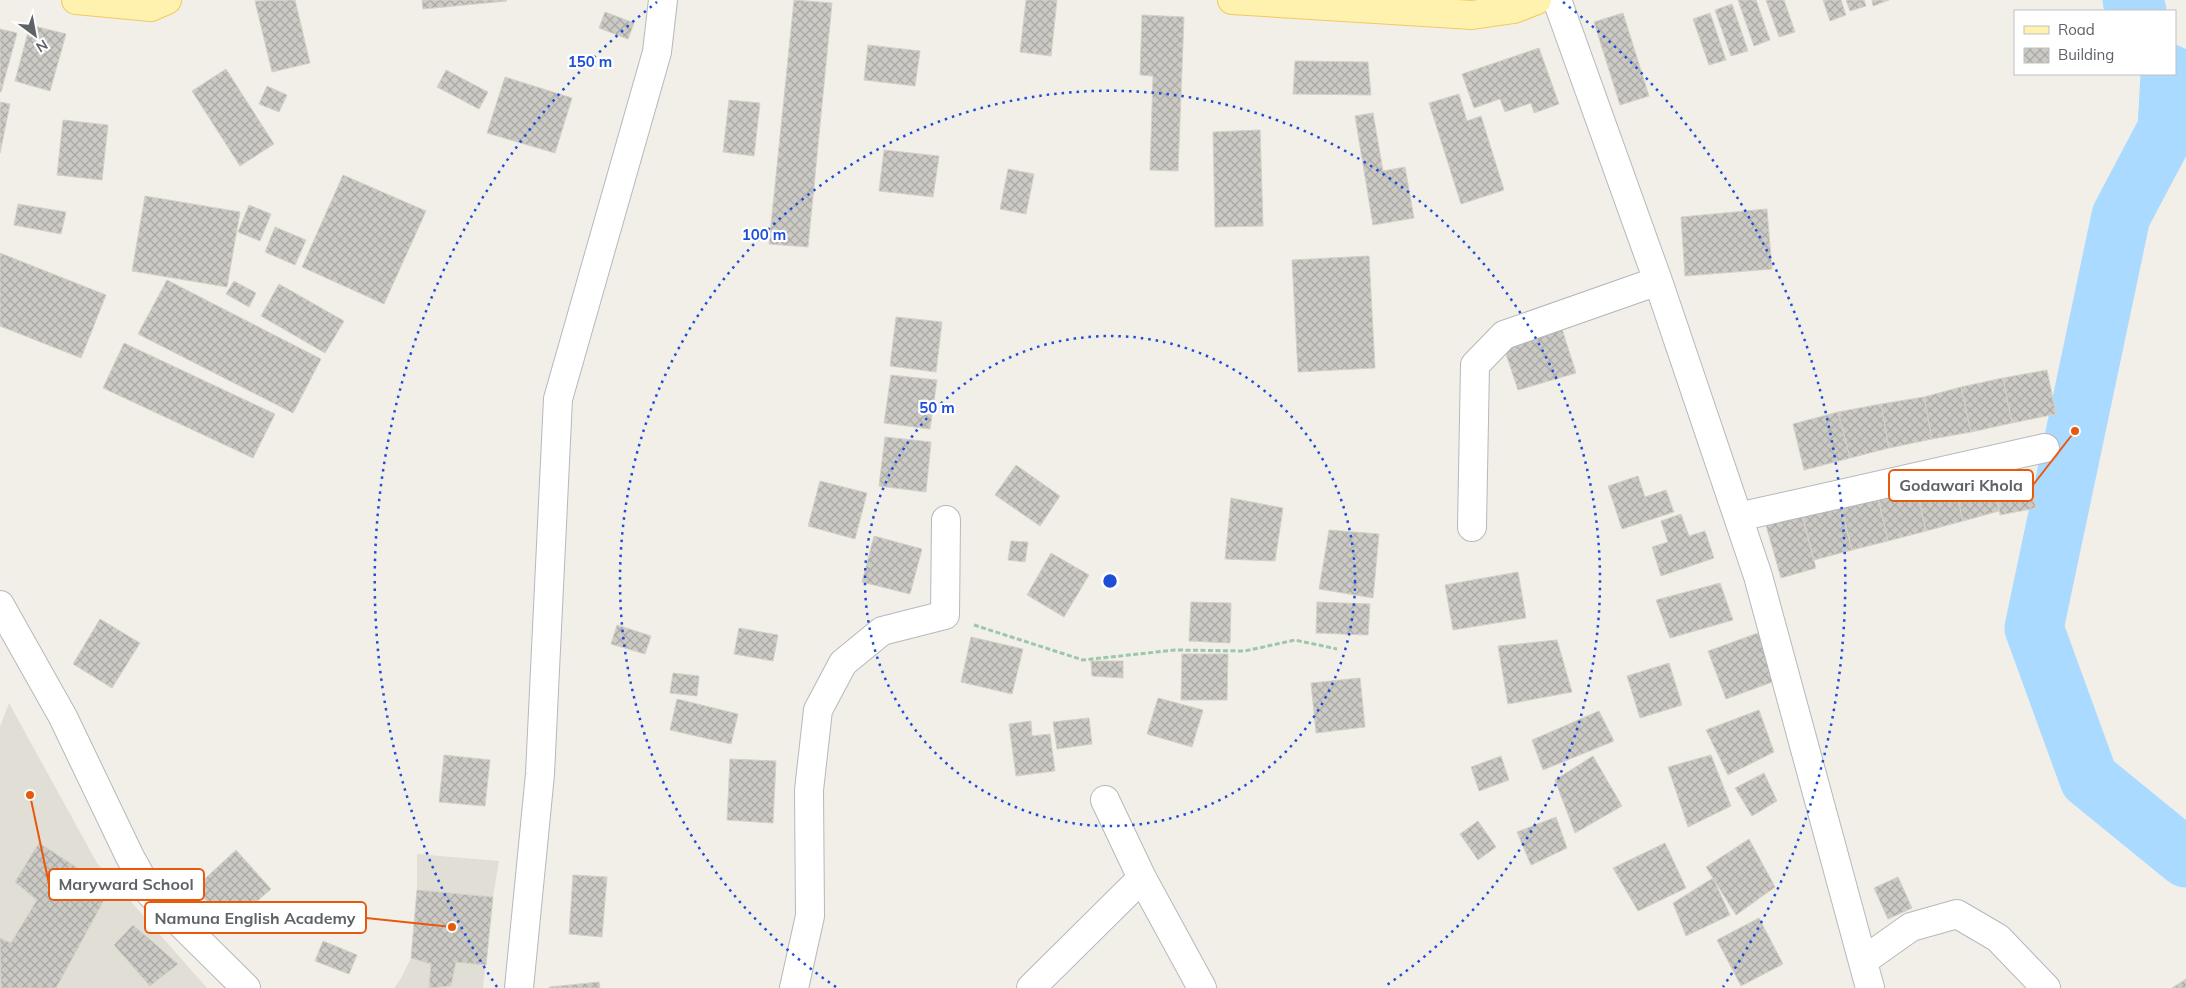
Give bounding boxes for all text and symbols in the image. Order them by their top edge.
north arrow [10,10,60,60]
legend [2014,10,2176,75]
text: Road [2058,20,2095,39]
text: N [33,36,51,56]
text: Building [2058,45,2114,64]
text: 150 m [568,52,612,71]
text: 100 m [742,225,786,244]
text: 50 m [919,398,955,417]
callout: Godawari Khola [1889,470,2033,501]
text: Godawari Khola [1899,475,2023,495]
centre of rings [1101,572,1119,590]
callout: Maryward School [49,869,204,900]
text: Maryward School [58,874,194,894]
callout: Namuna English Academy [145,902,366,933]
text: Namuna English Academy [155,908,356,928]

